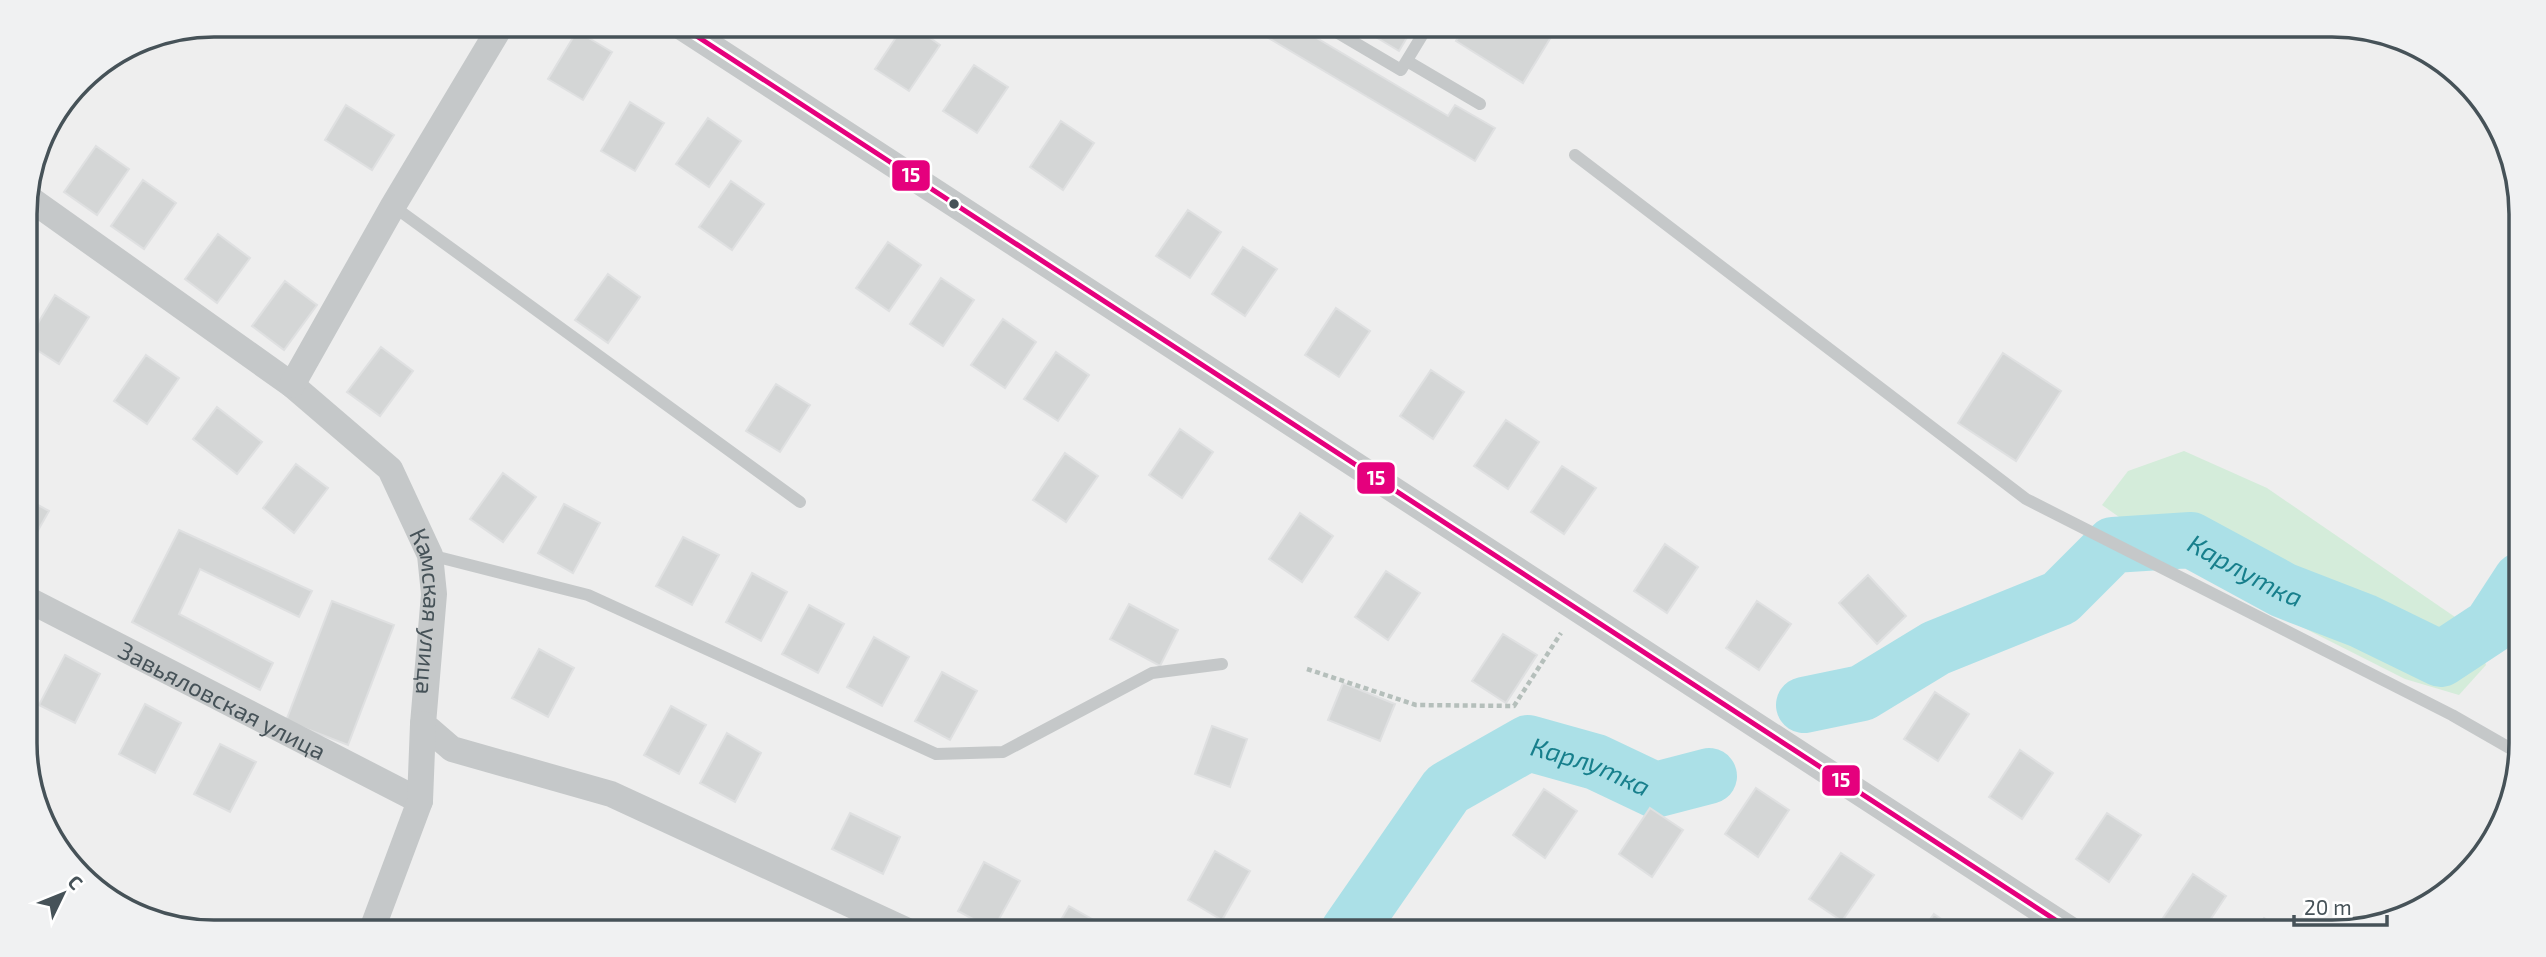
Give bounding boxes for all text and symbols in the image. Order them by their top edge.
line badge: 15 [891,159,931,192]
text: 15 [902,163,920,186]
unlabelled marker [947,197,961,211]
line badge: 15 [1356,461,1396,495]
text: 15 [1367,466,1385,489]
street label: Камская улица [405,523,449,696]
water label: Карлутка [2183,526,2308,612]
street label: Завьяловская улица [114,634,331,765]
water label: Карлутка [1528,729,1656,801]
line badge: 15 [1821,764,1861,797]
text: 15 [1832,768,1850,791]
north arrow [28,859,98,929]
text: С [64,870,88,894]
scale bar [2294,884,2387,928]
text: 20 m [2304,894,2352,919]

